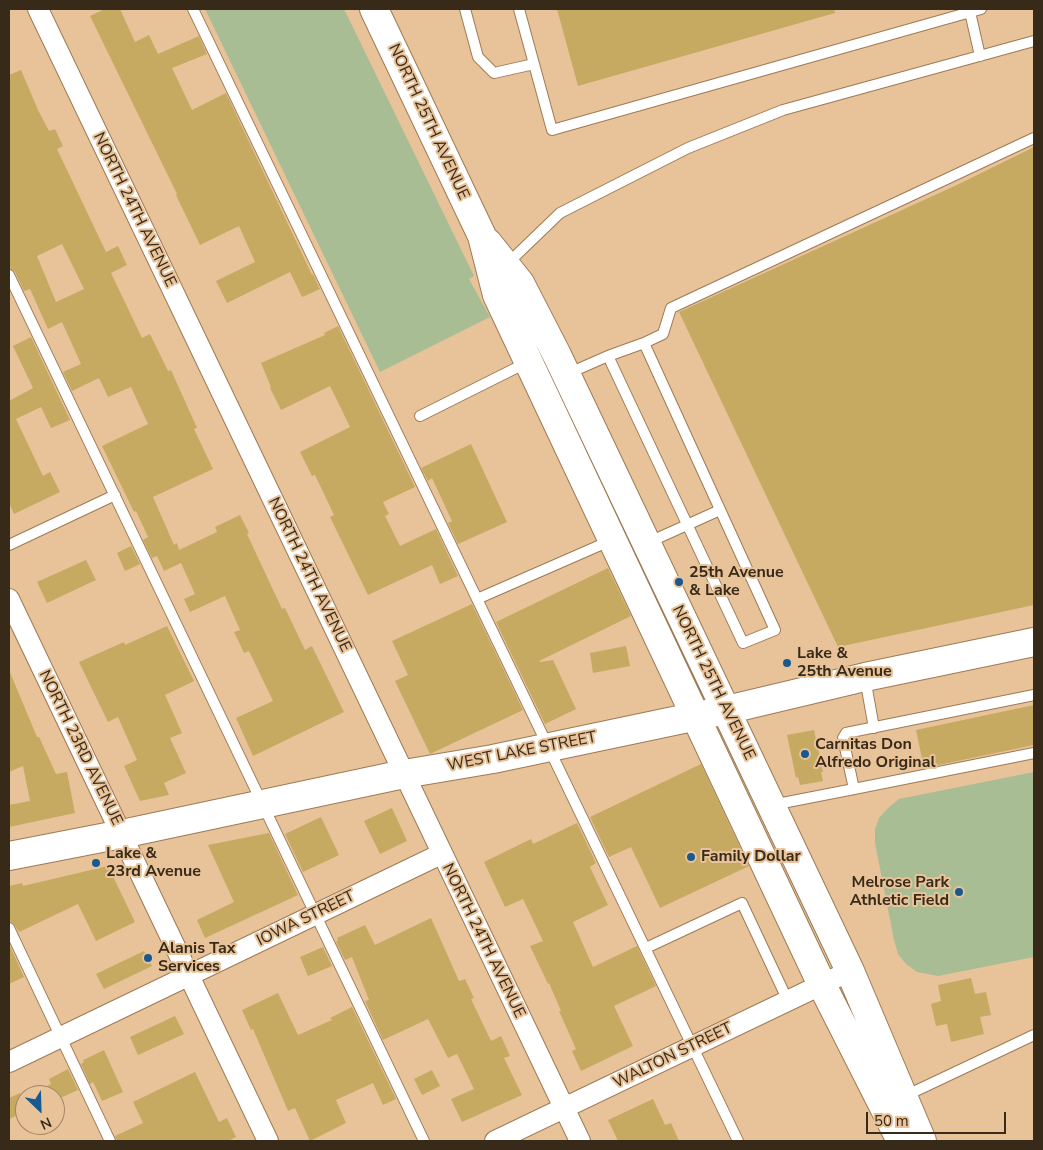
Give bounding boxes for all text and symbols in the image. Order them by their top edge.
street label: NORTH 25TH AVENUE [383,41,473,203]
street label: NORTH 24TH AVENUE [88,130,180,290]
street label: NORTH 24TH AVENUE [263,495,355,655]
place label: 25th Avenue & Lake [689,563,784,601]
marker: 25th Avenue & Lake [673,576,685,588]
street label: NORTH 25TH AVENUE [667,603,759,763]
place label: Lake & 25th Avenue [797,644,892,682]
marker: Lake & 25th Avenue [781,657,793,669]
street label: NORTH 23RD AVENUE [34,667,126,829]
street label: WEST LAKE STREET [446,728,598,776]
place label: Carnitas Don Alfredo Original [815,735,935,773]
marker: Carnitas Don Alfredo Original [799,748,811,760]
place label: Lake & 23rd Avenue [106,844,201,882]
place label: Family Dollar [701,847,801,867]
marker: Family Dollar [685,851,697,863]
marker: Lake & 23rd Avenue [90,857,102,869]
street label: NORTH 24TH AVENUE [437,861,529,1021]
place label: Melrose Park Athletic Field [850,873,949,911]
marker: Melrose Park Athletic Field [953,886,965,898]
street label: IOWA STREET [254,887,358,951]
place label: Alanis Tax Services [158,939,236,977]
marker: Alanis Tax Services [142,952,154,964]
street label: WALTON STREET [610,1019,736,1093]
north arrow [15,1085,65,1135]
scale bar [868,1102,1008,1134]
text: 50 m [874,1111,909,1131]
text: N [37,1112,55,1134]

